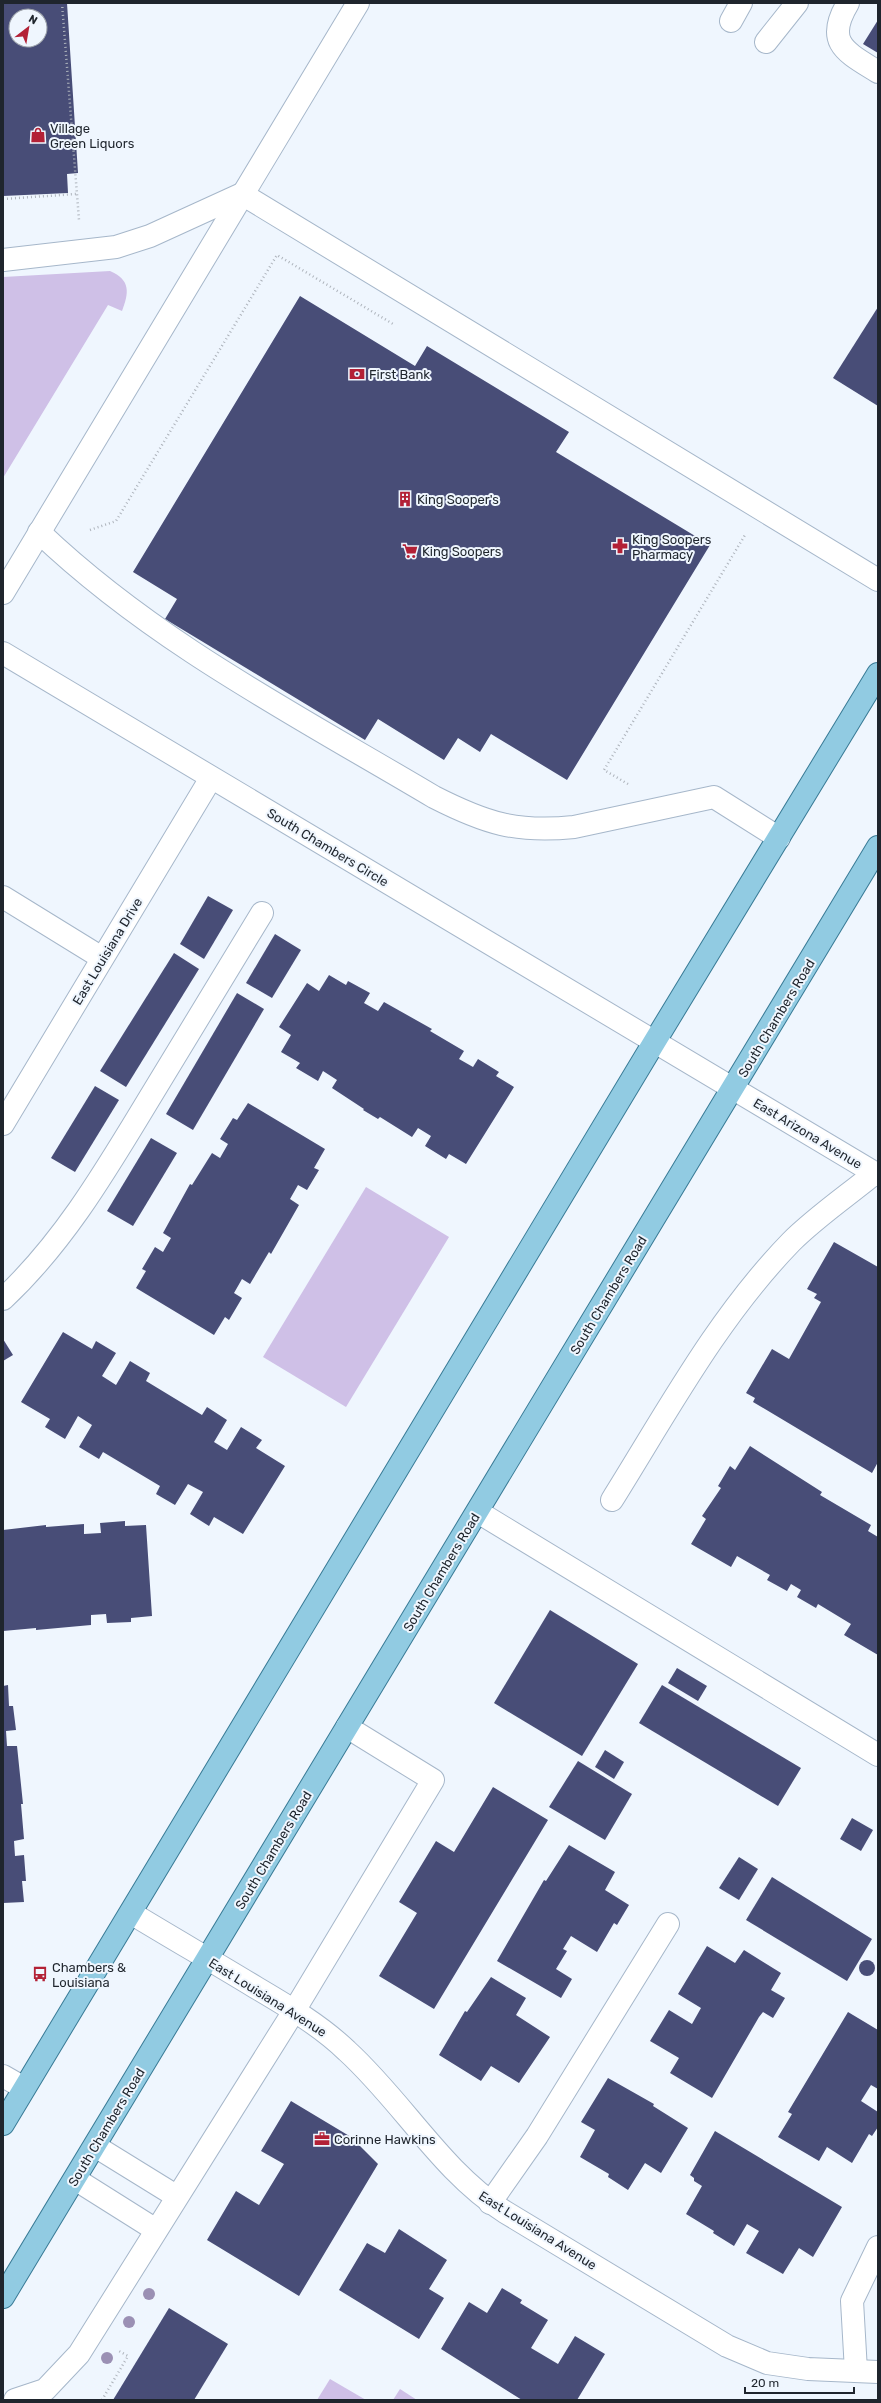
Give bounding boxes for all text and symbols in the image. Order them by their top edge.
north arrow [8,8,48,48]
text: N [26,12,40,28]
place label: Village Green Liquors [50,121,135,151]
shop icon: Village Green Liquors [29,126,47,144]
bank icon: First Bank [348,365,366,383]
place label: First Bank [369,367,430,382]
building icon: King Sooper's [396,490,414,508]
place label: King Sooper's [417,492,499,508]
place label: King Soopers Pharmacy [632,532,712,562]
pharmacy icon: King Soopers Pharmacy [611,537,629,555]
supermarket icon: King Soopers [401,542,419,560]
place label: King Soopers [422,544,502,560]
street label: South Chambers Circle [264,805,391,890]
street label: East Louisiana Drive [70,895,145,1007]
street label: South Chambers Road [735,956,818,1080]
street label: East Arizona Avenue [751,1095,865,1172]
street label: South Chambers Road [567,1233,650,1357]
street label: South Chambers Road [400,1510,483,1634]
street label: South Chambers Road [232,1788,315,1912]
street label: East Louisiana Avenue [206,1955,329,2040]
place label: Chambers & Louisiana [52,1960,126,1990]
bus stop icon: Chambers & Louisiana [31,1965,49,1983]
street label: South Chambers Road [65,2065,148,2189]
office icon: Corinne Hawkins [313,2130,331,2148]
place label: Corinne Hawkins [334,2132,436,2147]
street label: East Louisiana Avenue [476,2188,599,2273]
scale bar [745,2369,854,2395]
text: 20 m [751,2376,779,2390]

